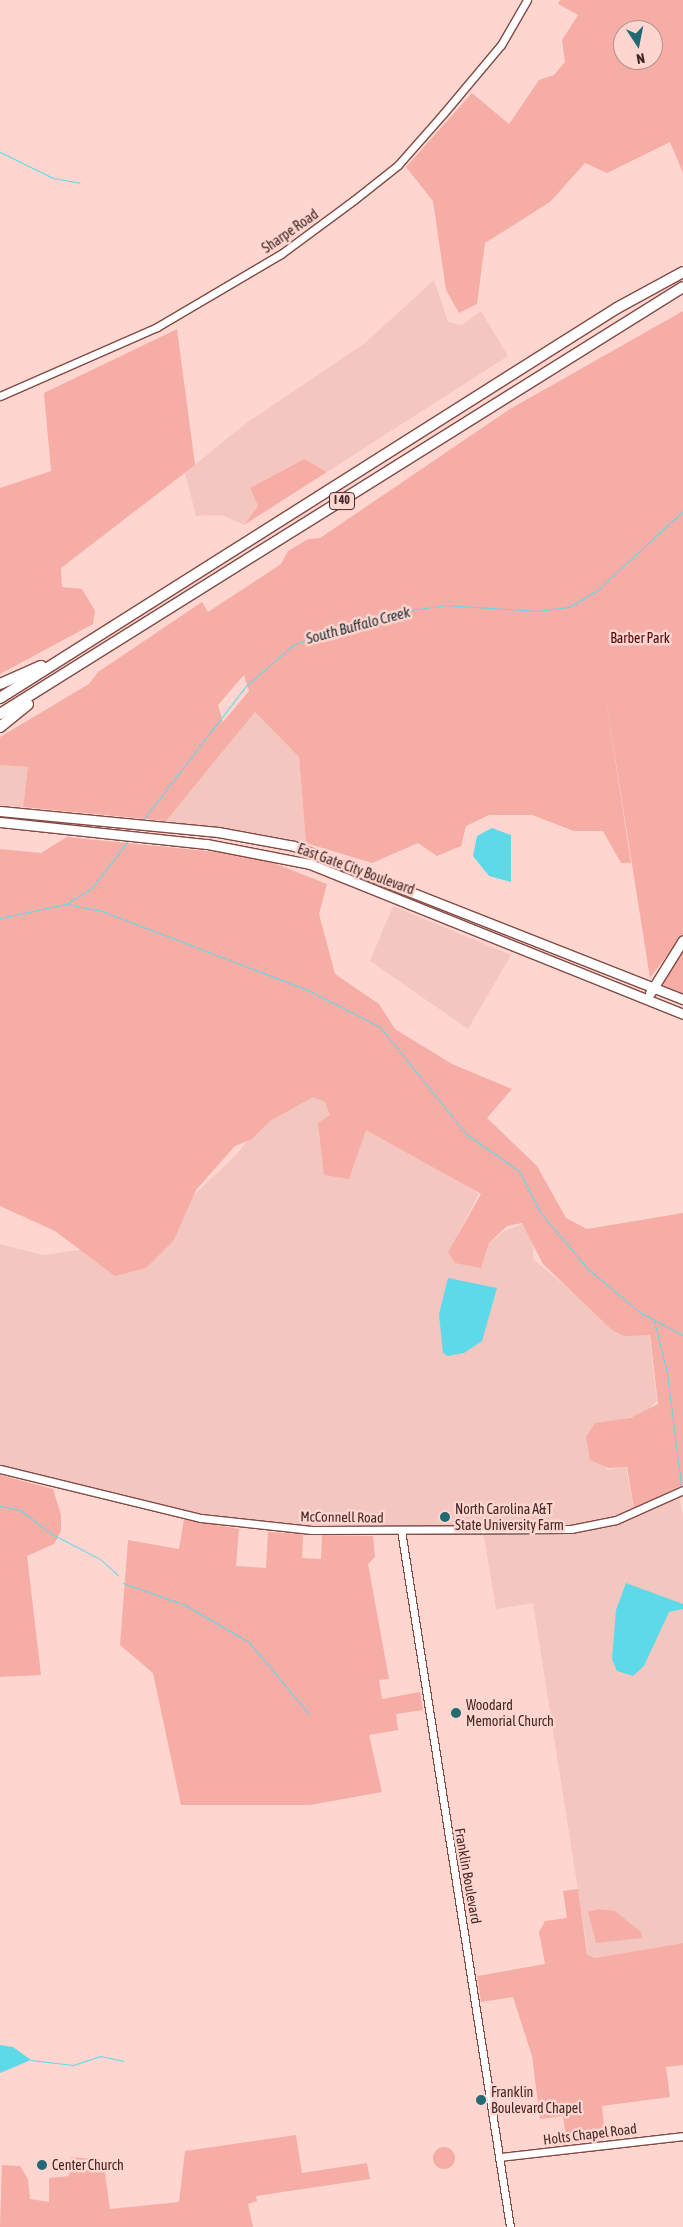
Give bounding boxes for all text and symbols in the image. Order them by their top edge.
north arrow [613,20,663,70]
text: N [635,50,646,67]
street label: Sharpe Road [259,205,321,257]
road number: I 40 [328,492,356,511]
water label: South Buffalo Creek [304,602,412,648]
park label: Barber Park [610,630,670,646]
street label: East Gate City Boulevard [295,840,417,898]
place label: North Carolina A&T State University Farm [455,1501,564,1534]
street label: McConnell Road [300,1508,384,1526]
marker: North Carolina A&T State University Farm [439,1511,451,1523]
place label: Woodard Memorial Church [466,1697,554,1730]
marker: Woodard Memorial Church [450,1707,462,1719]
street label: Franklin Boulevard [451,1827,485,1925]
place label: Franklin Boulevard Chapel [491,2084,582,2116]
marker: Franklin Boulevard Chapel [475,2094,487,2106]
street label: Holts Chapel Road [542,2120,638,2148]
place label: Center Church [52,2157,124,2173]
marker: Center Church [36,2159,48,2171]

